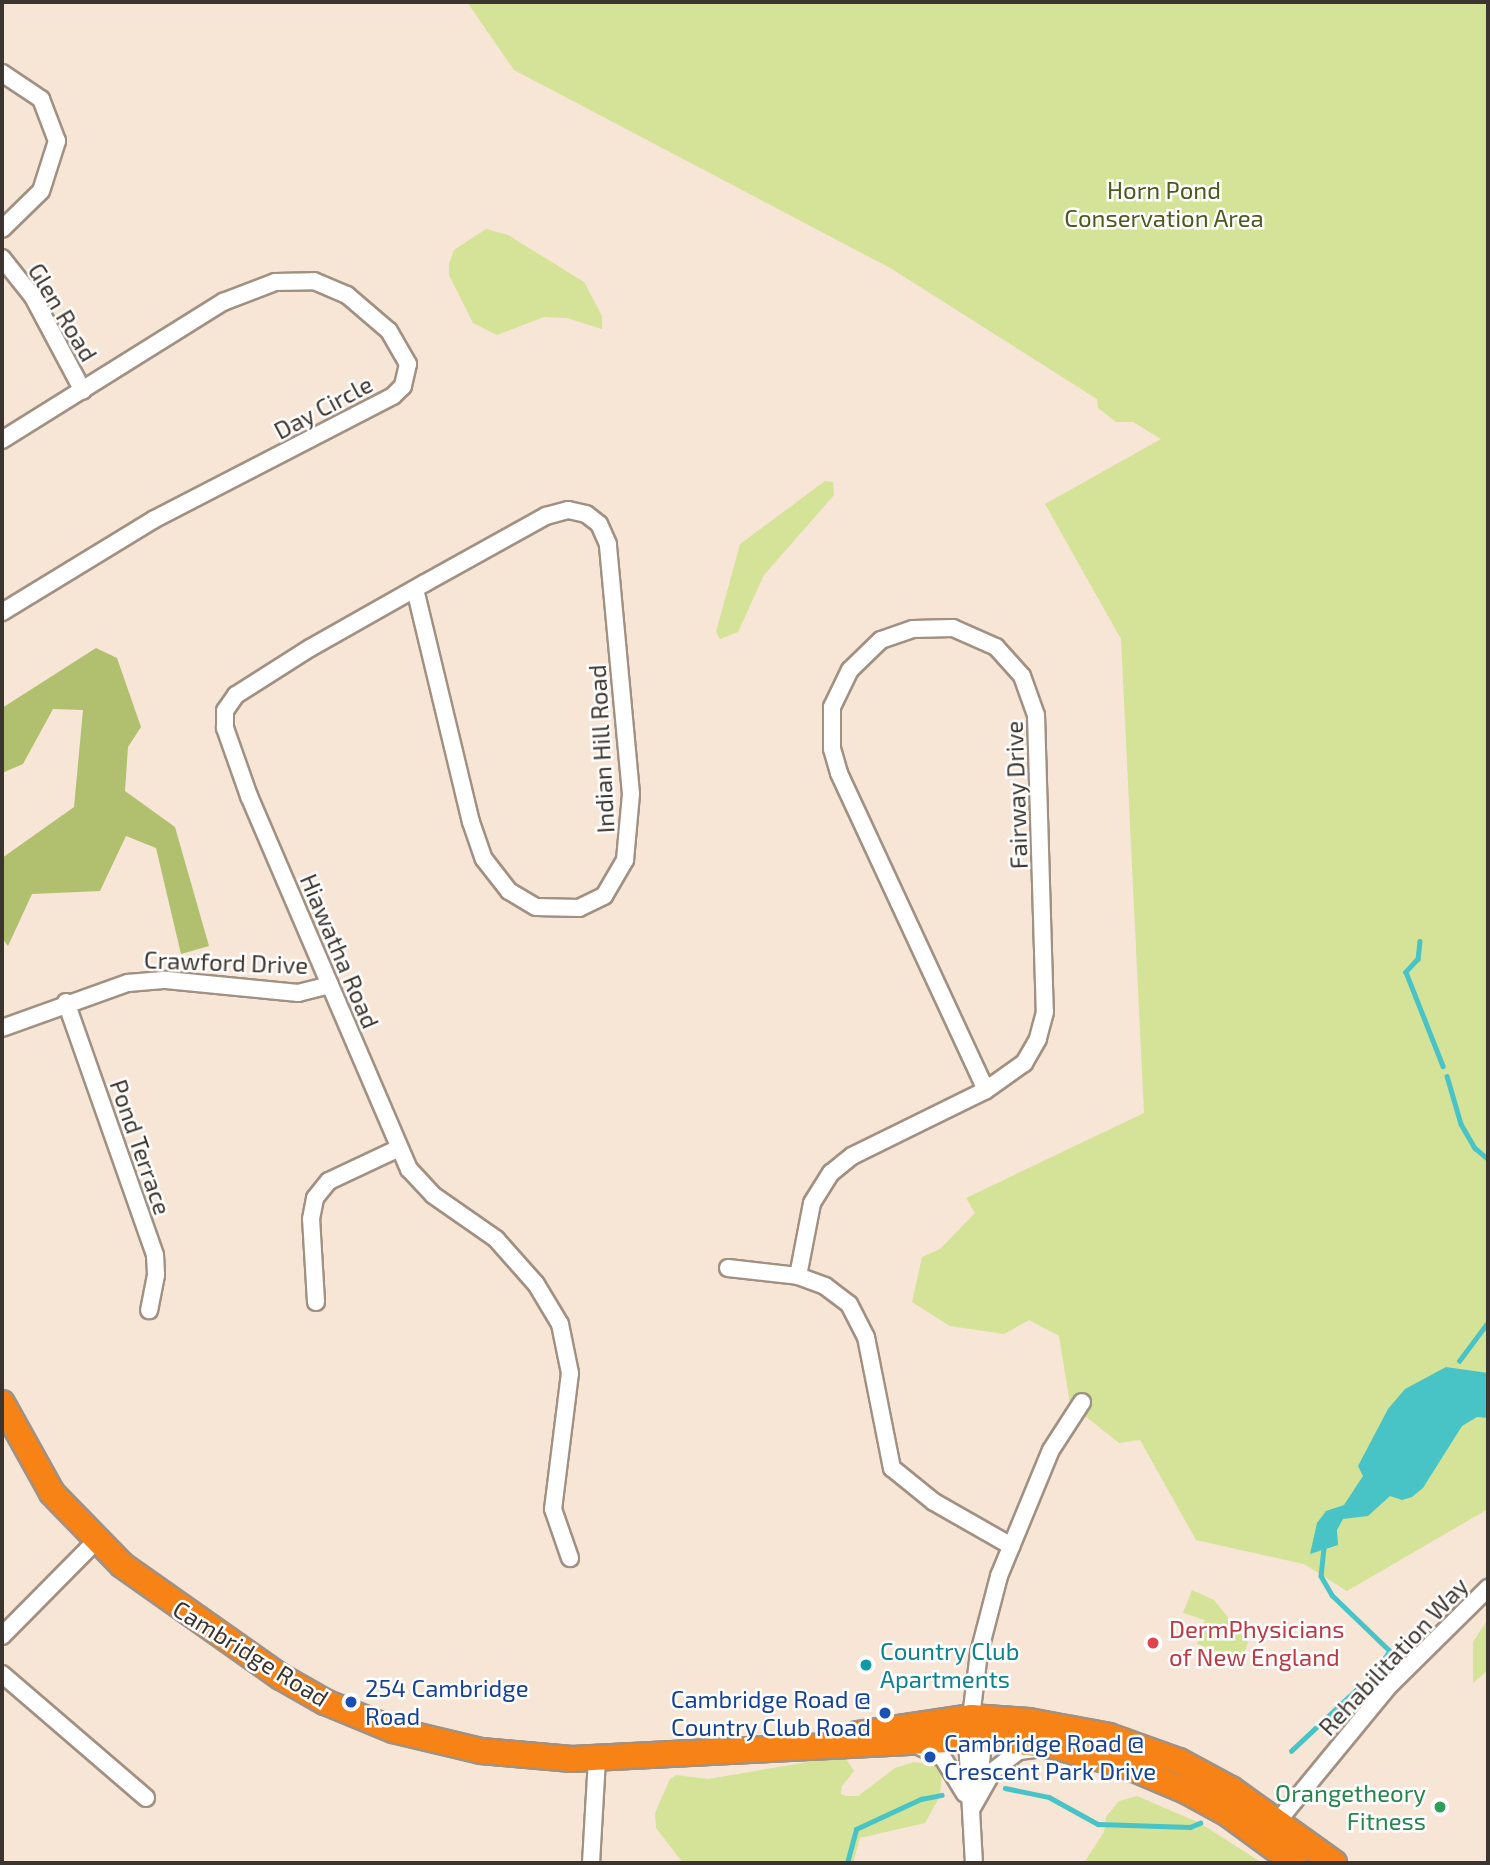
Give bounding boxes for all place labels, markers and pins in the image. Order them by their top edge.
place label: DermPhysicians of New England [1169,1615,1344,1671]
marker: DermPhysicians of New England [1143,1633,1163,1653]
place label: Country Club Apartments [880,1637,1020,1693]
marker: Country Club Apartments [858,1657,874,1673]
place label: 254 Cambridge Road [365,1674,529,1730]
place label: Cambridge Road @ Country Club Road [670,1685,871,1741]
marker: 254 Cambridge Road [343,1694,359,1710]
marker: Cambridge Road @ Country Club Road [877,1705,893,1721]
place label: Cambridge Road @ Crescent Park Drive [944,1729,1156,1785]
marker: Cambridge Road @ Crescent Park Drive [922,1749,938,1765]
place label: Orangetheory Fitness [1275,1779,1426,1835]
marker: Orangetheory Fitness [1432,1799,1448,1815]

